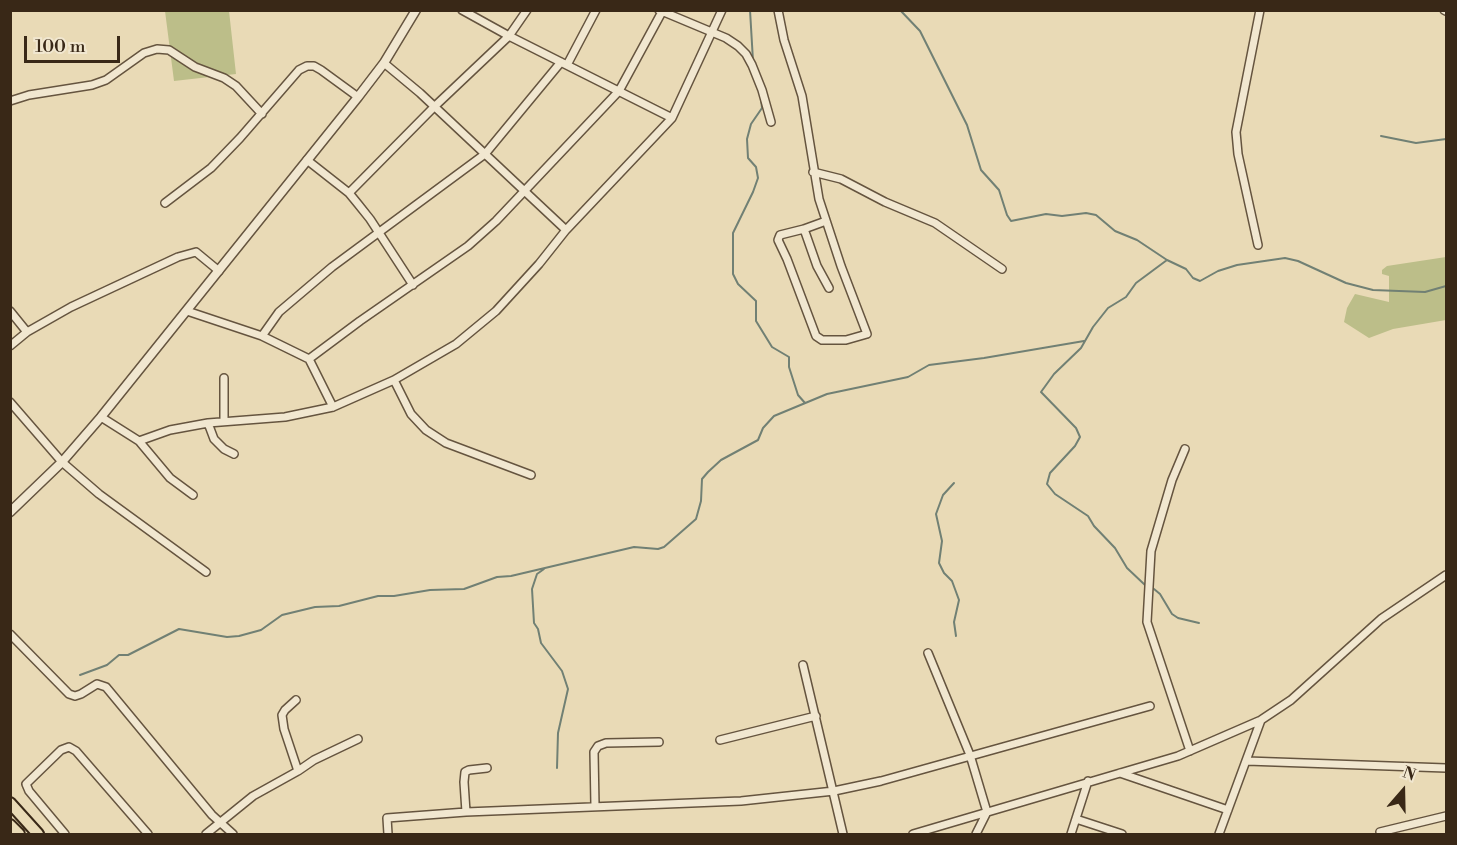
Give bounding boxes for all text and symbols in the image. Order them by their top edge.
scale bar [27,24,123,62]
text: 100 m [35,35,86,58]
north arrow [1373,761,1433,821]
text: N [1400,763,1419,786]

